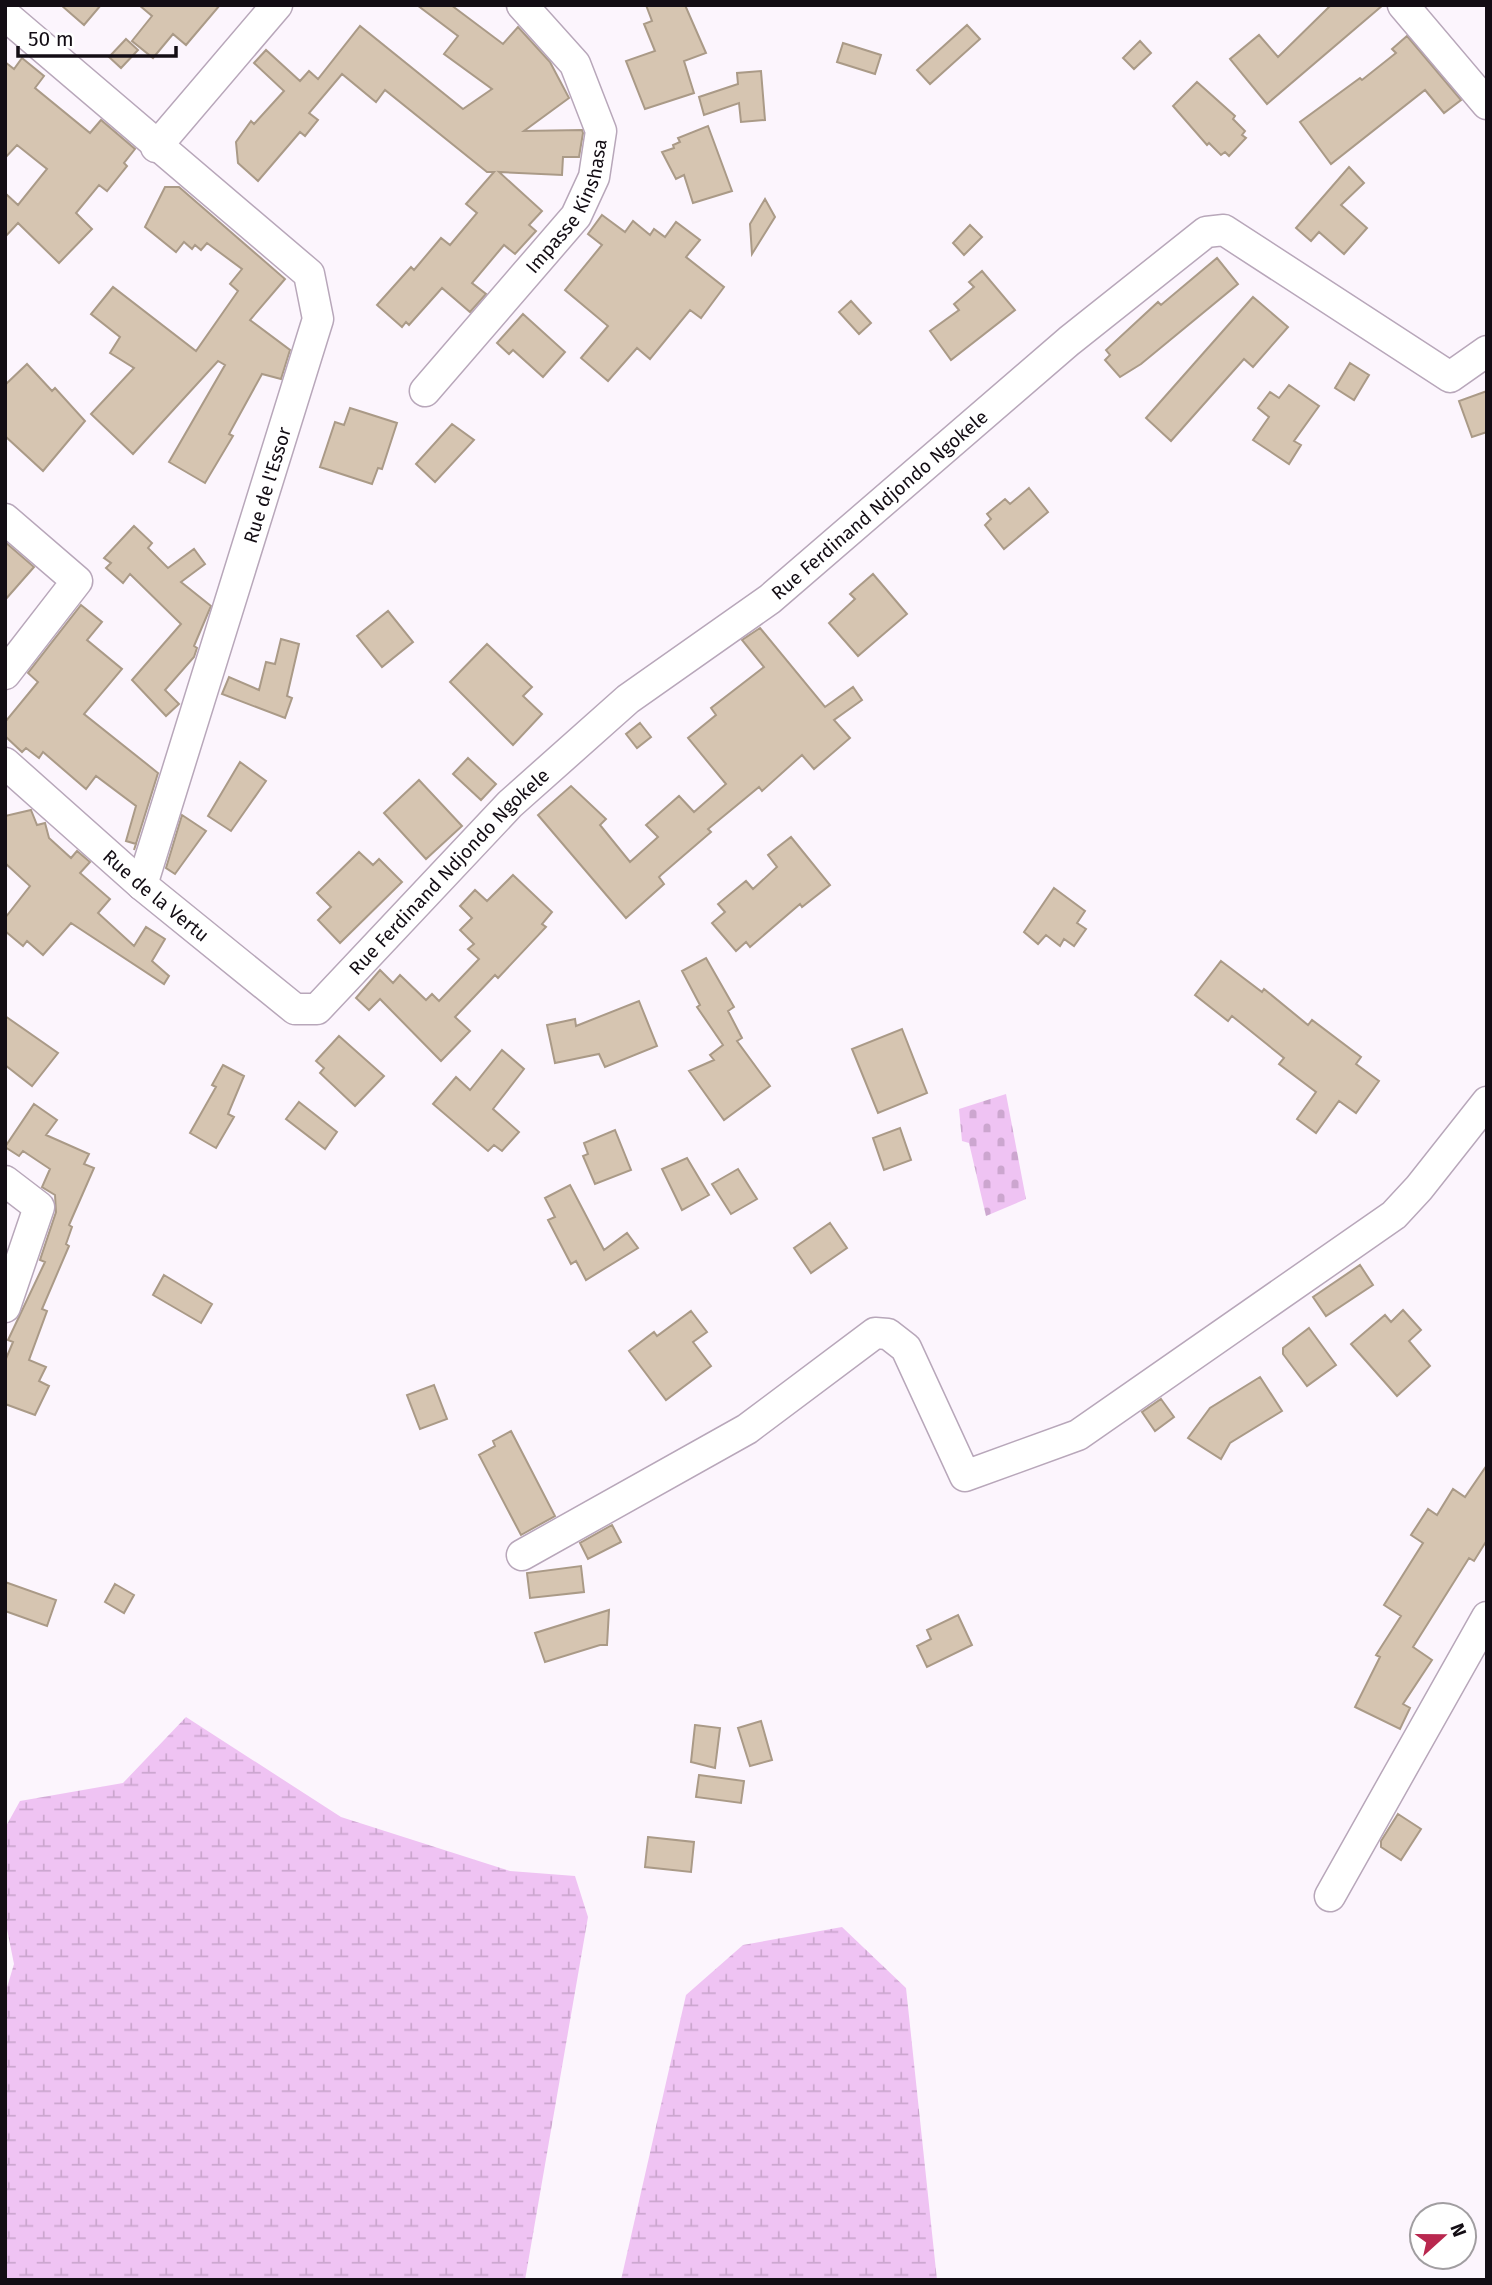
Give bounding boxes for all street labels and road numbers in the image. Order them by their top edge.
street label: Impasse Kinshasa [521,137,612,278]
street label: Rue Ferdinand Ndjondo Ngokele [767,405,993,605]
street label: Rue de l'Essor [239,424,296,546]
street label: Rue Ferdinand Ndjondo Ngokele [344,764,554,980]
street label: Rue de la Vertu [98,845,214,947]

